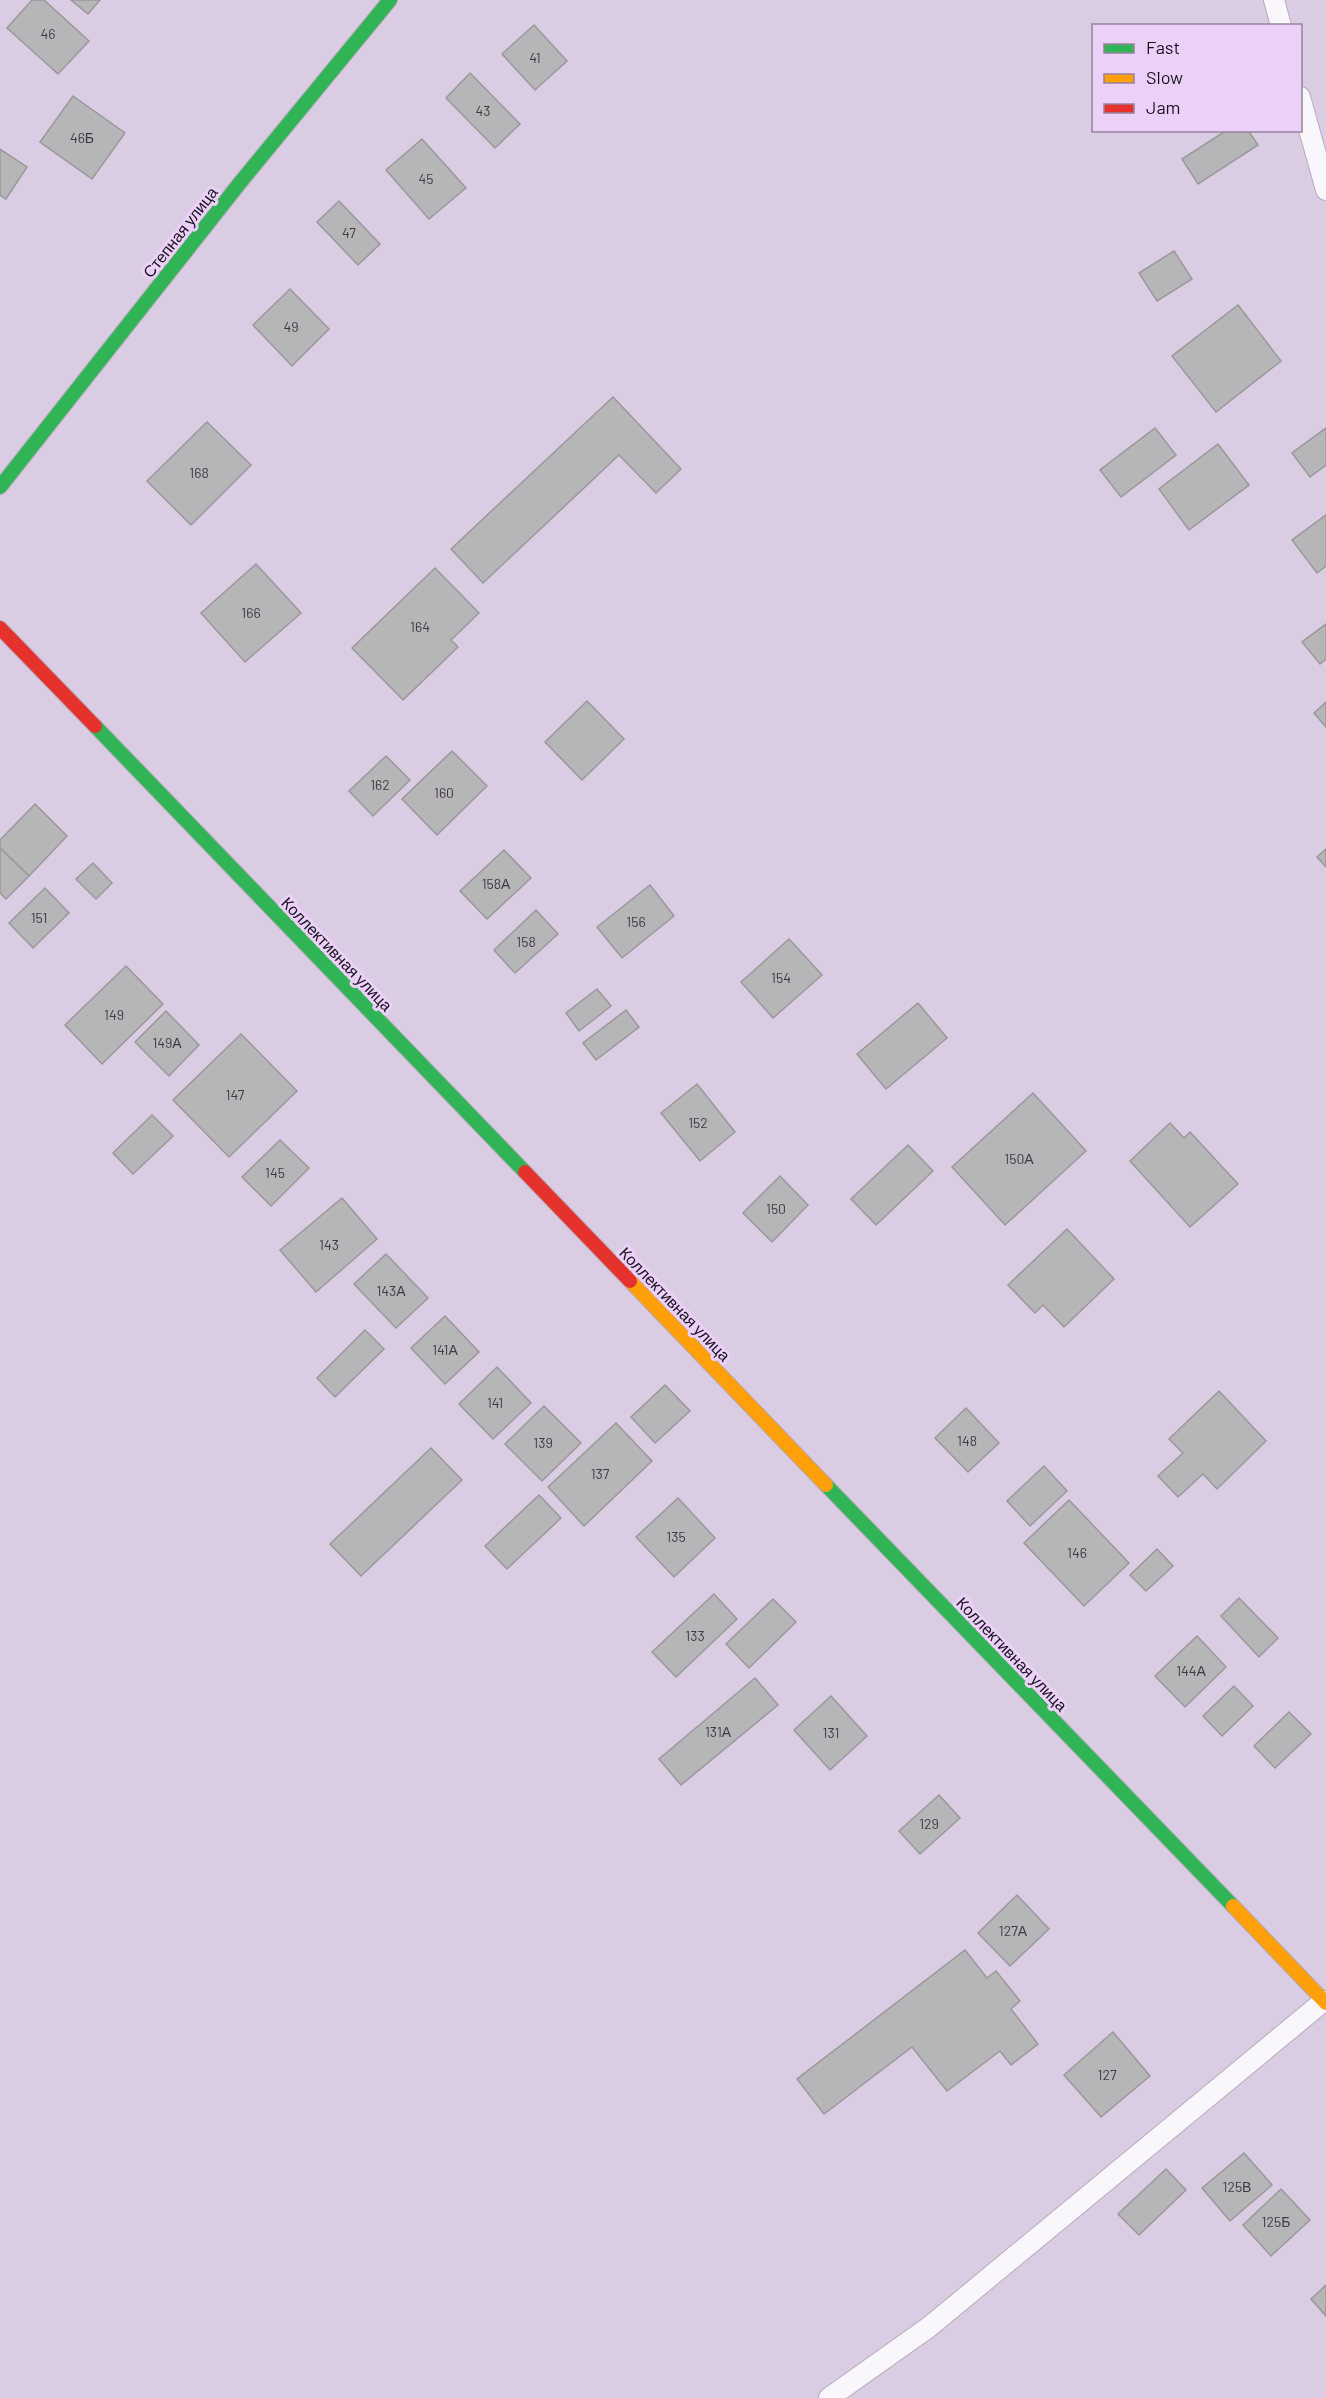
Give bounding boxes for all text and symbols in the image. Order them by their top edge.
legend [1092,24,1302,132]
house number: 46 [41,25,55,42]
text: Fast [1146,36,1180,58]
house number: 41 [529,49,541,66]
text: Slow [1146,66,1183,88]
text: Jam [1146,96,1180,118]
house number: 43 [476,102,490,119]
house number: 46Б [70,129,94,146]
house number: 45 [419,170,433,187]
street label: Степная улица [138,182,221,281]
house number: 47 [342,224,356,241]
house number: 49 [283,318,299,335]
house number: 168 [189,464,209,481]
house number: 166 [241,604,261,621]
house number: 164 [410,618,430,635]
house number: 162 [370,776,390,793]
house number: 160 [434,784,454,801]
house number: 158А [482,875,511,892]
street label: Коллективная улица [278,893,397,1015]
house number: 151 [31,909,47,926]
house number: 156 [626,913,646,930]
house number: 158 [516,933,536,950]
house number: 154 [771,969,791,986]
house number: 149 [104,1006,124,1023]
house number: 149А [152,1034,182,1051]
house number: 147 [226,1086,245,1103]
house number: 152 [688,1114,708,1131]
house number: 150А [1004,1150,1034,1167]
house number: 145 [265,1164,285,1181]
house number: 150 [766,1200,786,1217]
house number: 143 [319,1236,339,1253]
street label: Коллективная улица [616,1243,735,1365]
house number: 143А [376,1282,406,1299]
house number: 141А [432,1341,458,1358]
house number: 141 [487,1394,503,1411]
house number: 148 [957,1432,977,1449]
house number: 139 [533,1434,553,1451]
house number: 137 [591,1465,610,1482]
house number: 135 [666,1528,686,1545]
house number: 146 [1067,1544,1087,1561]
street label: Коллективная улица [953,1593,1072,1715]
house number: 133 [685,1627,705,1644]
house number: 144А [1176,1662,1206,1679]
house number: 131А [705,1723,732,1740]
house number: 131 [823,1724,839,1741]
house number: 129 [919,1815,939,1832]
house number: 127А [999,1922,1028,1939]
house number: 127 [1097,2066,1117,2083]
house number: 125В [1223,2178,1251,2195]
house number: 125Б [1262,2213,1290,2230]

